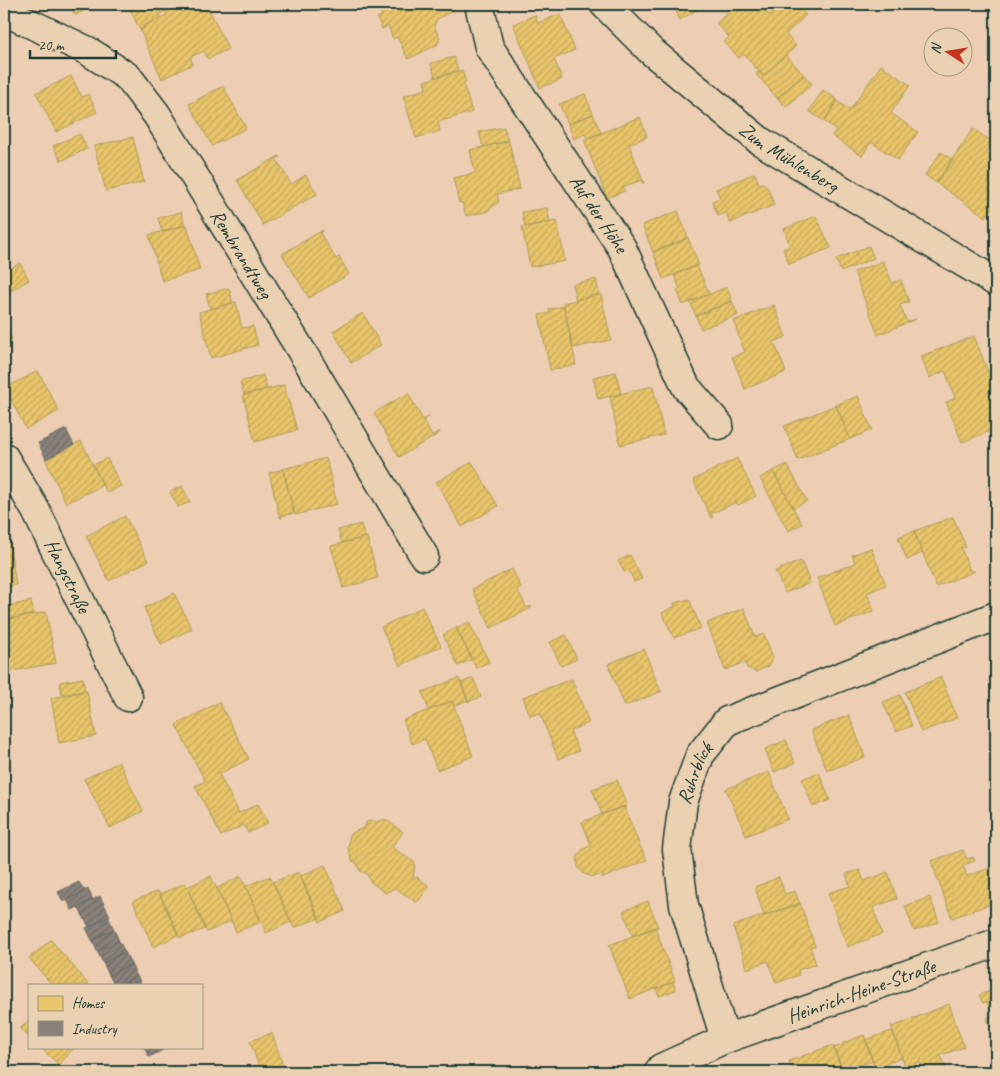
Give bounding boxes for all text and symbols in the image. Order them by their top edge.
scale bar [30,28,116,60]
north arrow [922,28,972,78]
text: 20 m [38,36,65,55]
text: N [927,41,945,55]
street label: Zum Mühlenberg [734,117,845,199]
street label: Auf der Höhe [564,170,635,259]
street label: Rembrandtweg [205,205,279,304]
street label: Hangstraße [39,535,97,618]
street label: Ruhrblick [671,736,719,807]
street label: Heinrich-Heine-Straße [784,953,940,1029]
legend [28,984,202,1048]
text: Homes [72,994,106,1013]
text: Industry [72,1020,119,1039]

